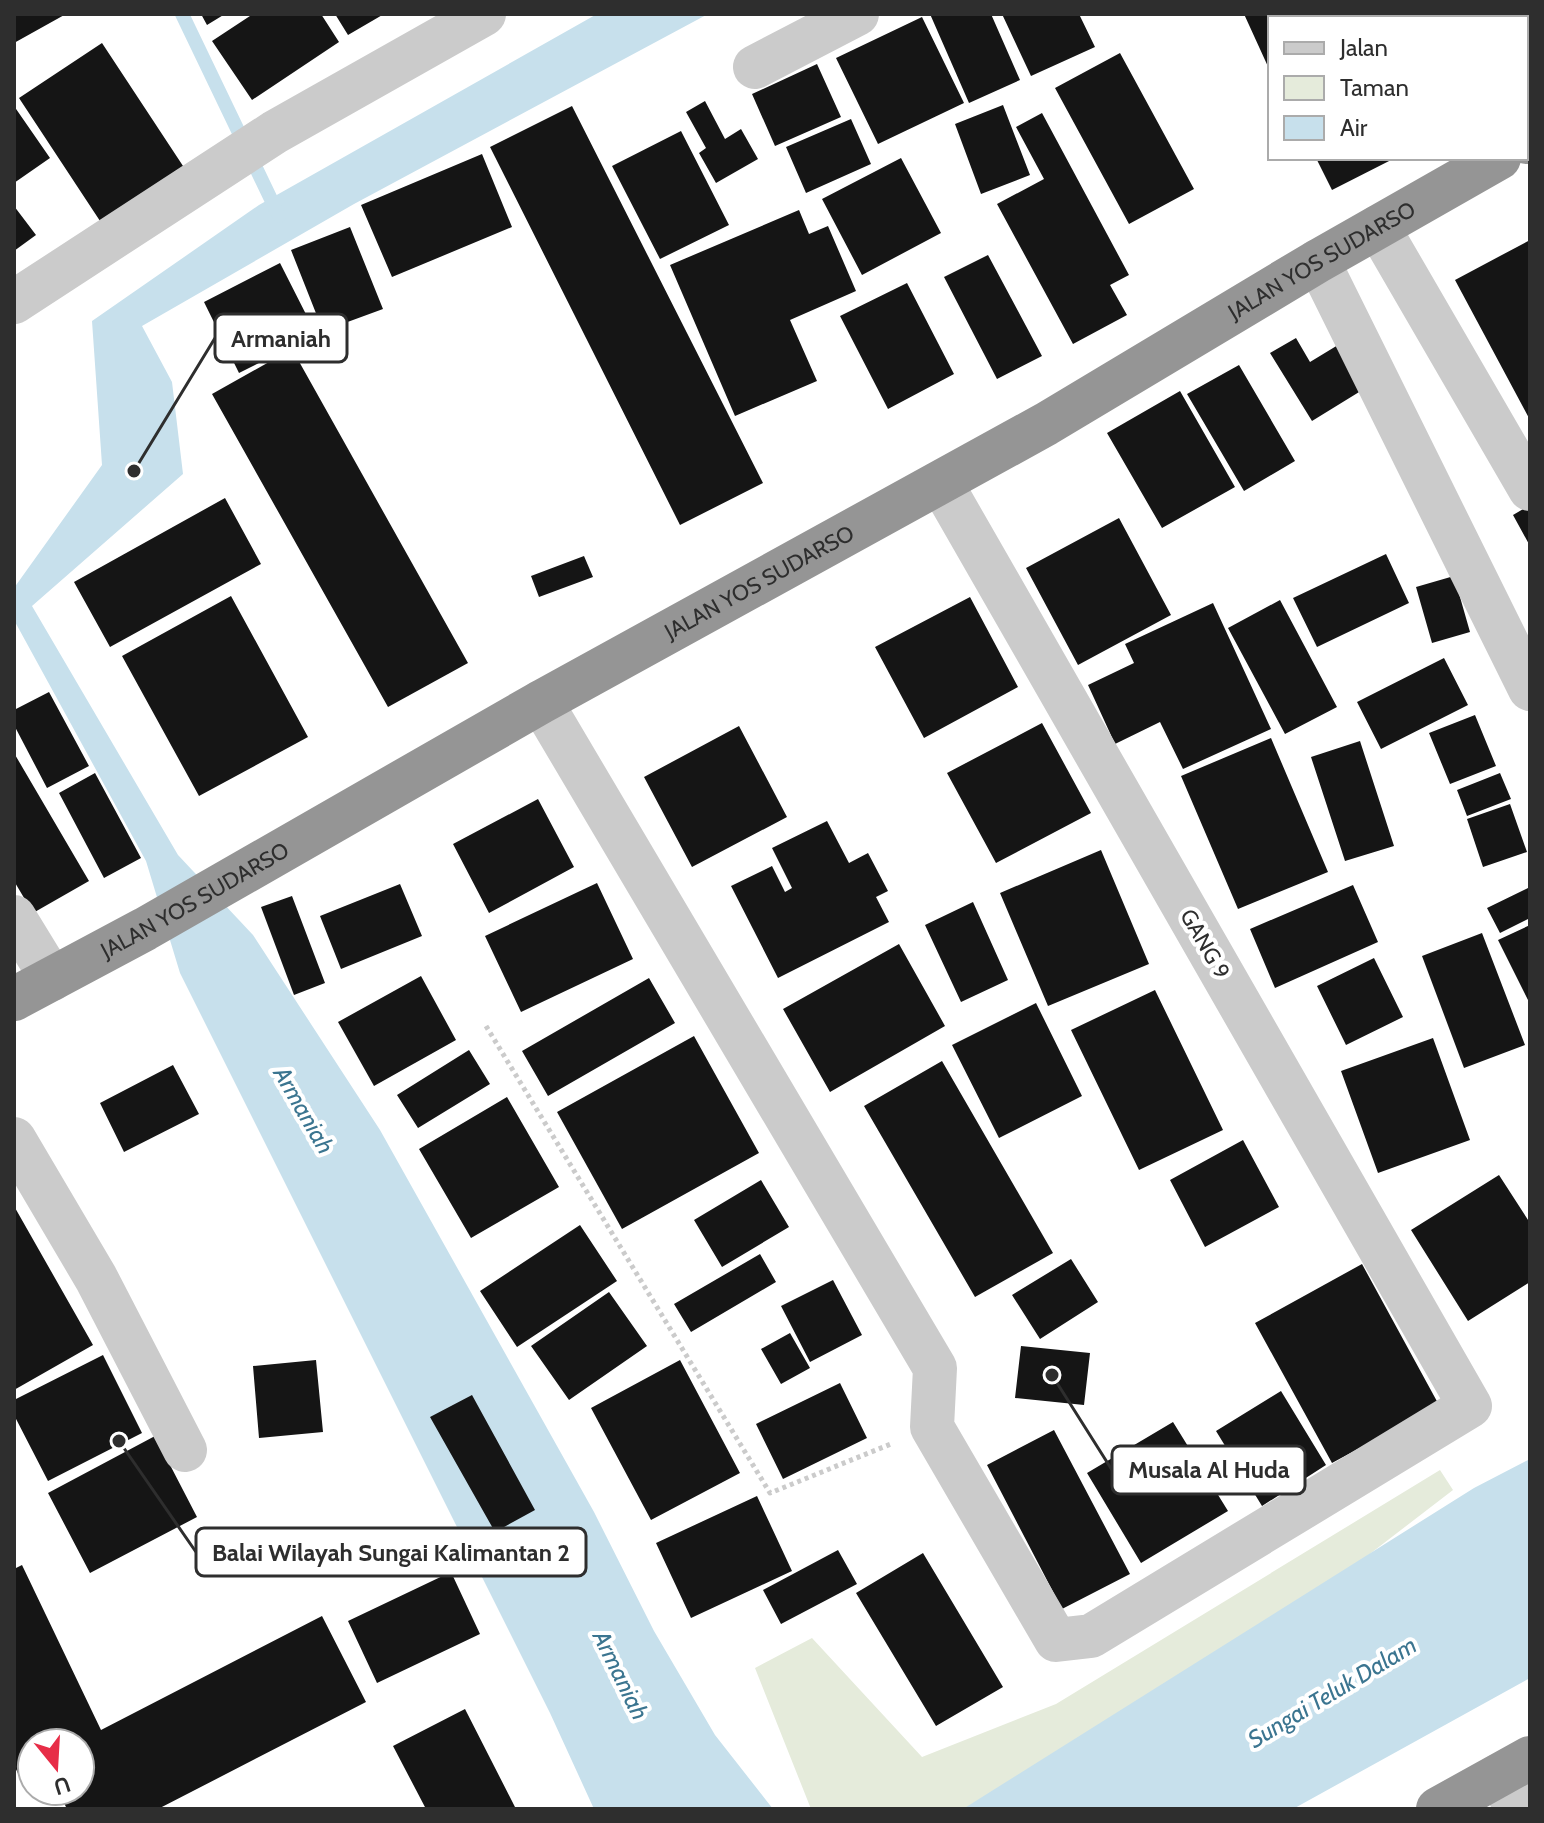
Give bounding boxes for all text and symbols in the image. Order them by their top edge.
legend [1268,16,1528,160]
text: Jalan [1339,33,1388,62]
text: Taman [1340,73,1409,102]
text: Air [1340,113,1368,142]
street label: JALAN YOS SUDARSO [1222,195,1420,326]
callout: Armaniah [215,314,347,362]
text: Armaniah [231,324,331,353]
street label: JALAN YOS SUDARSO [659,519,859,645]
street label: JALAN YOS SUDARSO [95,836,294,964]
street label: GANG 9 [1174,904,1236,984]
water label: Armaniah [267,1060,341,1159]
callout: Musala Al Huda [1112,1446,1305,1494]
text: Musala Al Huda [1128,1455,1290,1484]
callout: Balai Wilayah Sungai Kalimantan 2 [196,1528,586,1576]
text: Balai Wilayah Sungai Kalimantan 2 [212,1538,570,1567]
water label: Armaniah [587,1625,655,1724]
water label: Sungai Teluk Dalam [1242,1630,1422,1754]
north arrow [16,1727,96,1807]
text: U [50,1770,74,1801]

